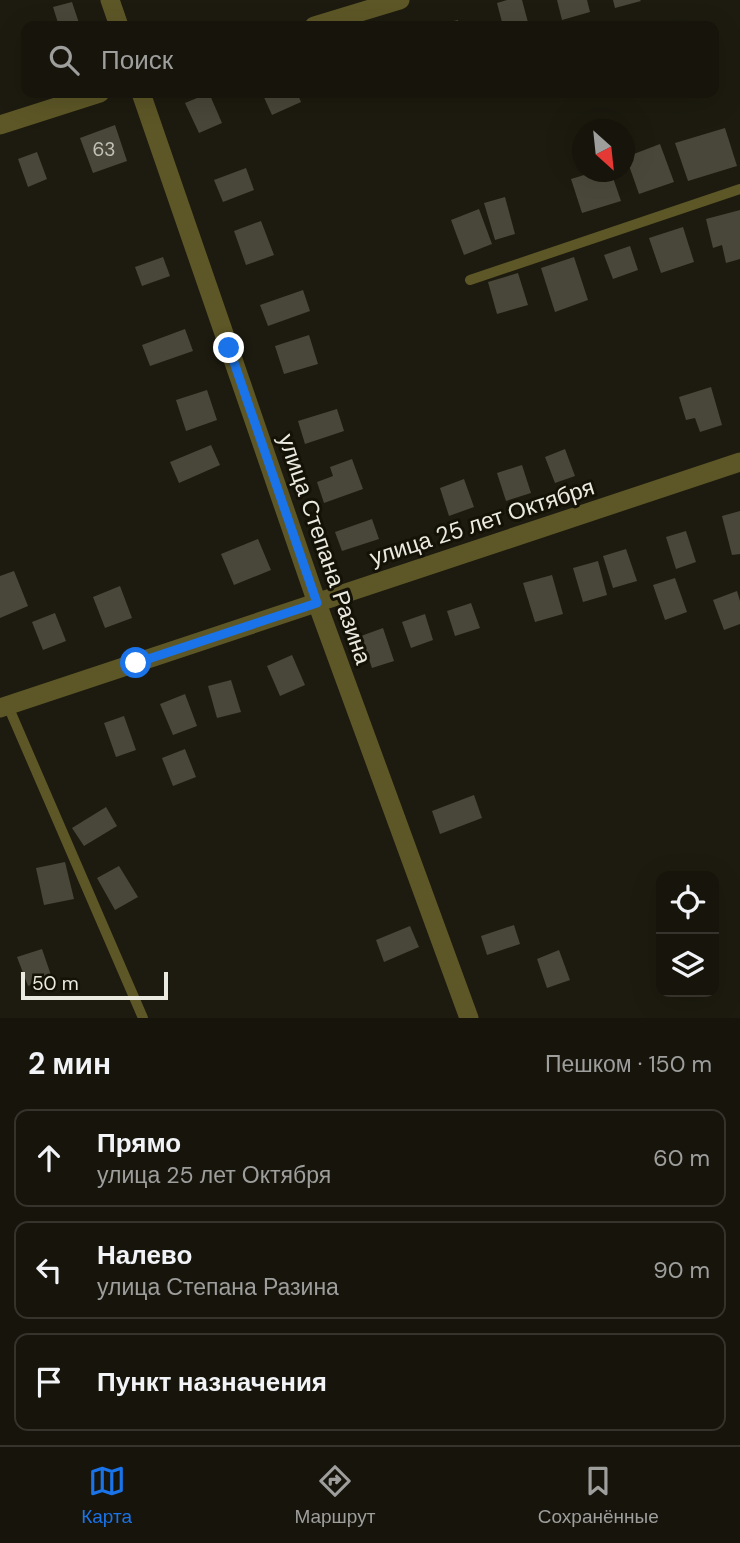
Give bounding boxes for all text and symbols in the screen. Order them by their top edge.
search box [21,21,719,98]
icon: search [45,41,83,79]
text: Поиск [101,43,173,77]
north arrow [572,119,635,182]
house number: 63 [92,137,116,162]
route end [213,332,244,363]
street label: улица Степана Разина [271,430,379,668]
street label: улица 25 лет Октября [366,472,598,572]
route start [120,647,151,678]
map controls [656,871,719,997]
button: locate [656,871,719,934]
button: layers [656,934,719,997]
scale bar [21,969,168,1001]
text: 50 m [32,971,79,996]
text: 2 мин [28,1044,111,1083]
text: Пешком · 150 m [545,1049,712,1079]
text: Прямо [97,1126,181,1160]
icon: ahead [30,1139,68,1177]
text: 60 m [653,1143,710,1173]
text: улица 25 лет Октября [97,1160,331,1190]
text: Налево [97,1238,192,1272]
icon: left [30,1251,68,1289]
text: 90 m [653,1255,710,1285]
text: улица Степана Разина [97,1272,339,1302]
icon: arrive [30,1363,68,1401]
text: Пункт назначения [97,1365,327,1399]
tab: Карта [81,1462,132,1529]
tab: Маршрут [294,1462,375,1529]
tab: Сохранённые [538,1462,659,1529]

